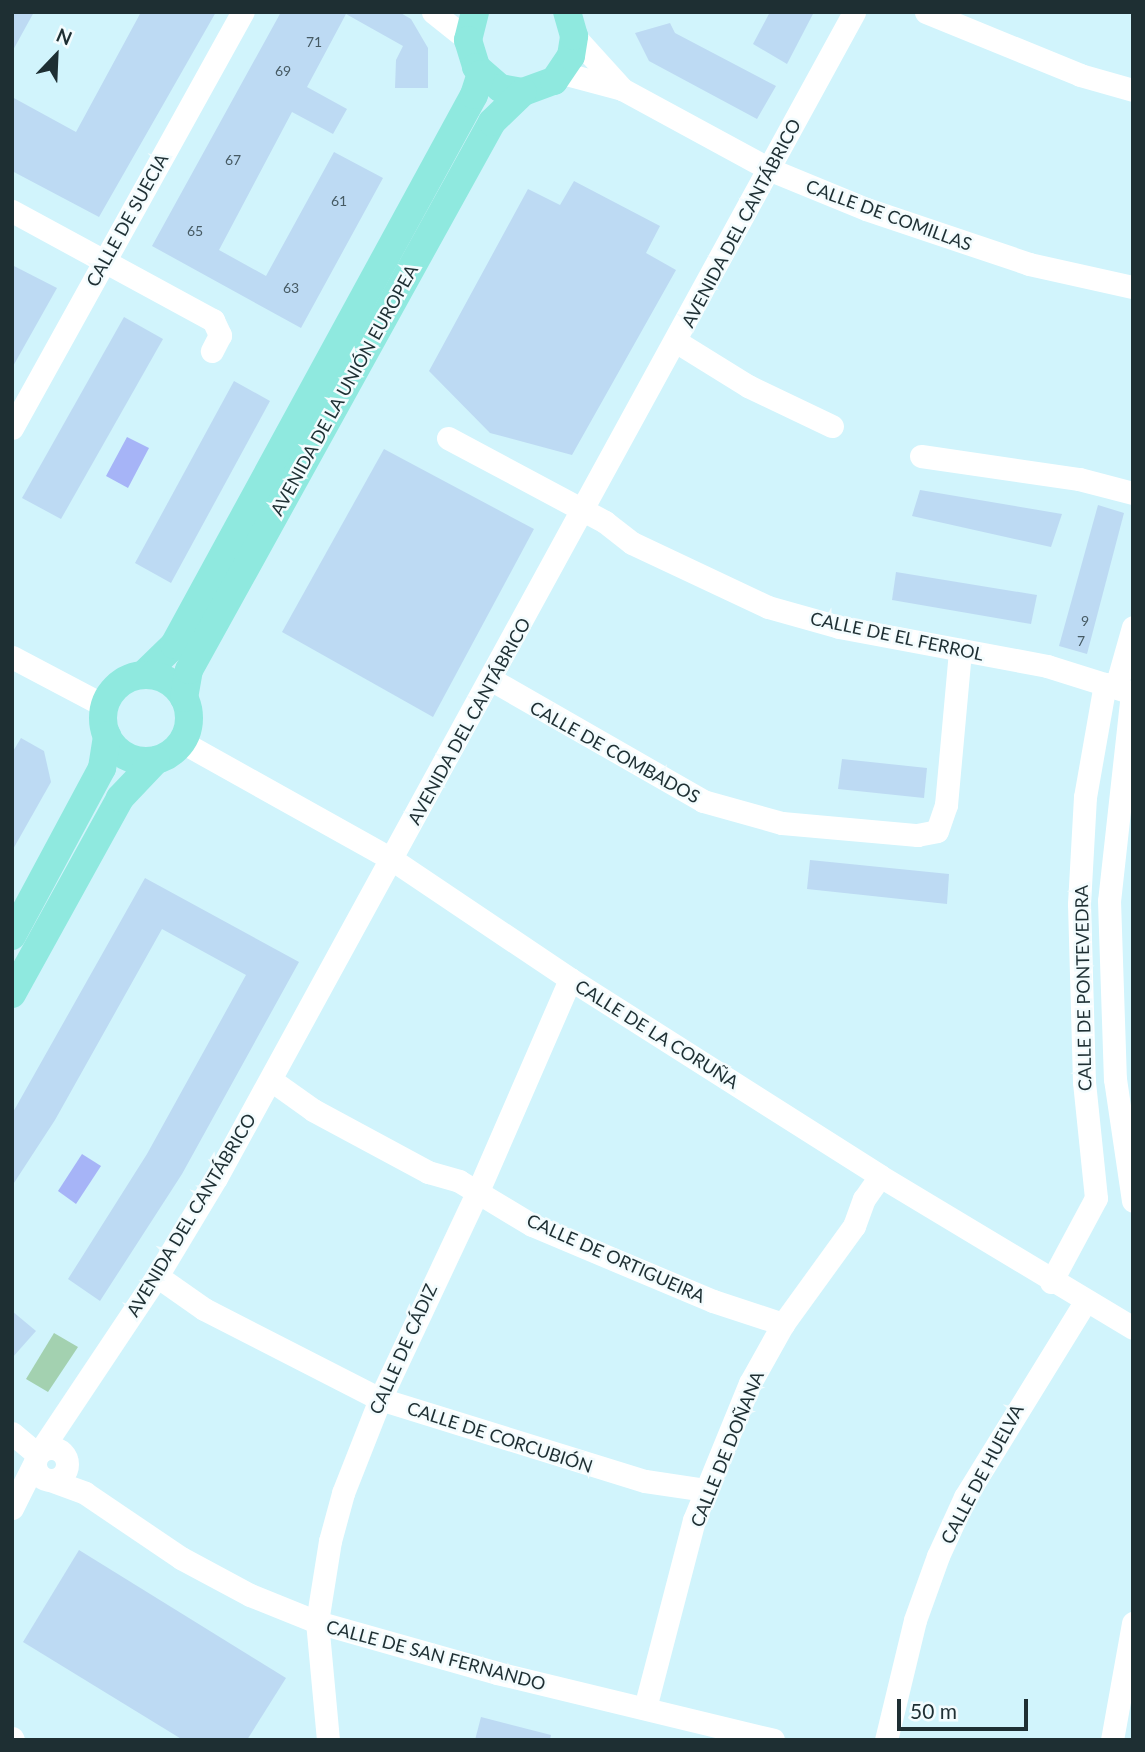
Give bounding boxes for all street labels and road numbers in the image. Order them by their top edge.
street label: AVENIDA DEL CANTÁBRICO [676,114,806,332]
street label: CALLE DE SUECIA [81,150,173,290]
street label: CALLE DE COMILLAS [803,175,975,255]
street label: AVENIDA DE LA UNIÓN EUROPEA [266,260,422,520]
street label: CALLE DE EL FERROL [808,607,986,665]
street label: AVENIDA DEL CANTÁBRICO [403,613,535,829]
street label: CALLE DE COMBADOS [526,696,704,808]
street label: CALLE DE PONTEVEDRA [1070,885,1096,1091]
street label: CALLE DE LA CORUÑA [571,975,743,1093]
street label: AVENIDA DEL CANTÁBRICO [121,1109,261,1321]
street label: CALLE DE ORTIGUEIRA [524,1209,708,1307]
street label: CALLE DE CÁDIZ [365,1281,441,1417]
street label: CALLE DE DOÑANA [686,1368,768,1530]
street label: CALLE DE CORCUBIÓN [404,1397,596,1477]
street label: CALLE DE HUELVA [936,1401,1028,1547]
street label: CALLE DE SAN FERNANDO [324,1615,548,1695]

